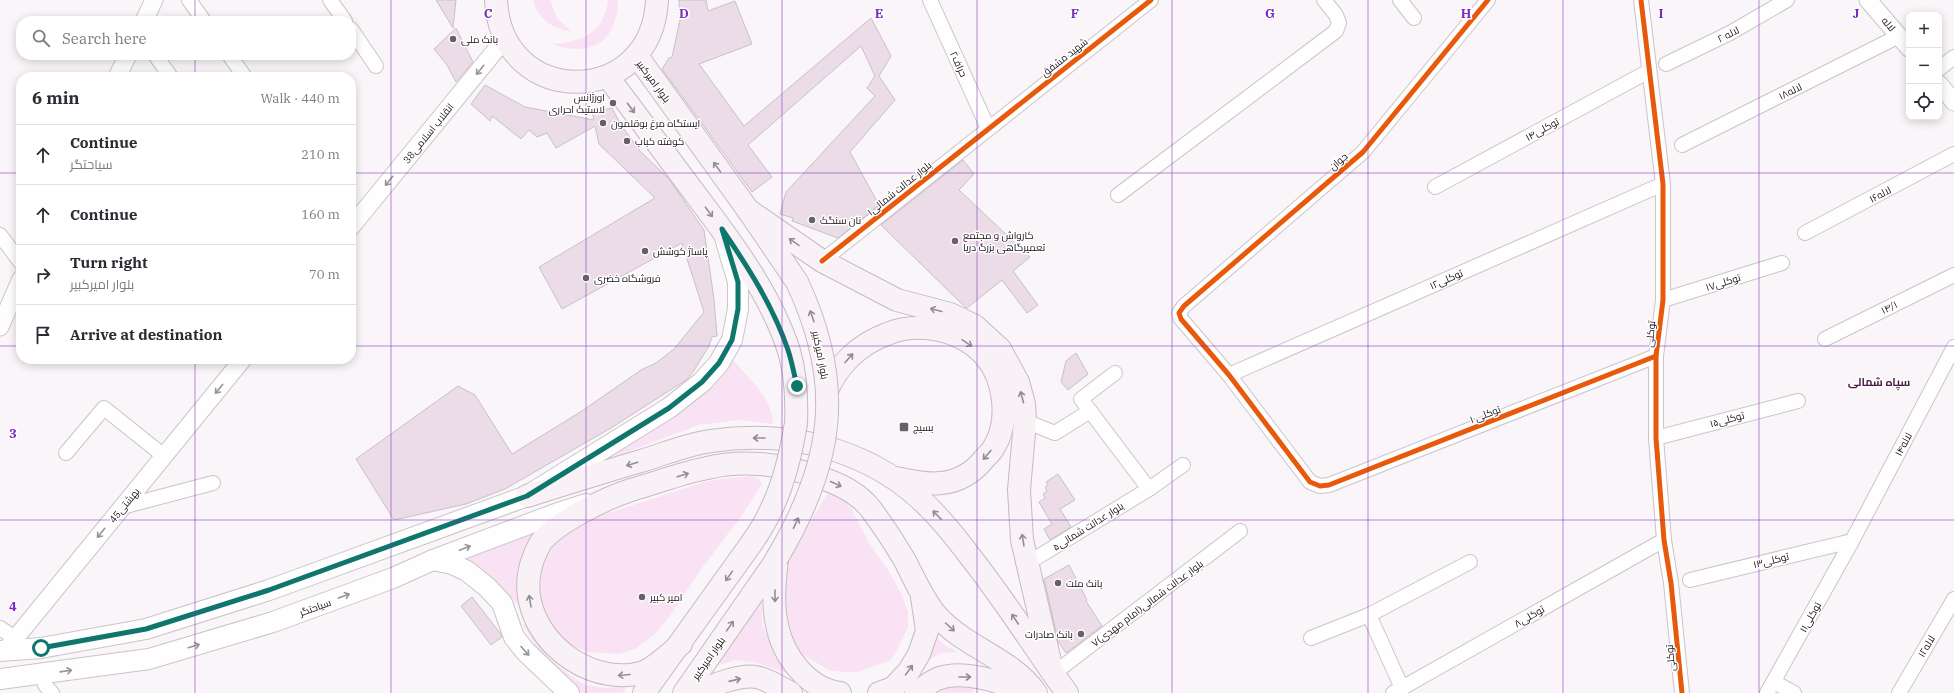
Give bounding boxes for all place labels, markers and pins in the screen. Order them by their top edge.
place label: بانک ملی [461,33,498,46]
marker: بانک ملی [448,34,458,44]
place label: اورژانس لاستیک احرارى [548,91,605,116]
marker: اورژانس لاستیک احرارى [608,98,618,108]
place label: ایستگاه مرغ بوقلمون [611,117,700,130]
marker: ایستگاه مرغ بوقلمون [598,118,608,128]
place label: کوفته کباب [635,135,684,148]
marker: کوفته کباب [622,136,632,146]
place label: نان سنگک [820,214,861,227]
marker: نان سنگک [807,215,817,225]
place label: کارواش و مجتمع تعمیرگاهی بزرگ دریا [963,229,1045,254]
marker: کارواش و مجتمع تعمیرگاهی بزرگ دریا [950,236,960,246]
place label: پاساژ کوشش [653,245,708,258]
marker: پاساژ کوشش [640,246,650,256]
place label: فروشگاه خضری [594,272,661,285]
marker: فروشگاه خضری [581,273,591,283]
marker: بسیج [898,421,910,433]
place label: بسیج [913,421,934,434]
place label: بانک ملت [1066,577,1102,590]
marker: بانک ملت [1053,578,1063,588]
place label: امیر کبیر [649,591,683,604]
marker: امیر کبیر [637,592,647,602]
place label: بانک صادرات [1025,628,1073,641]
marker: بانک صادرات [1076,629,1086,639]

